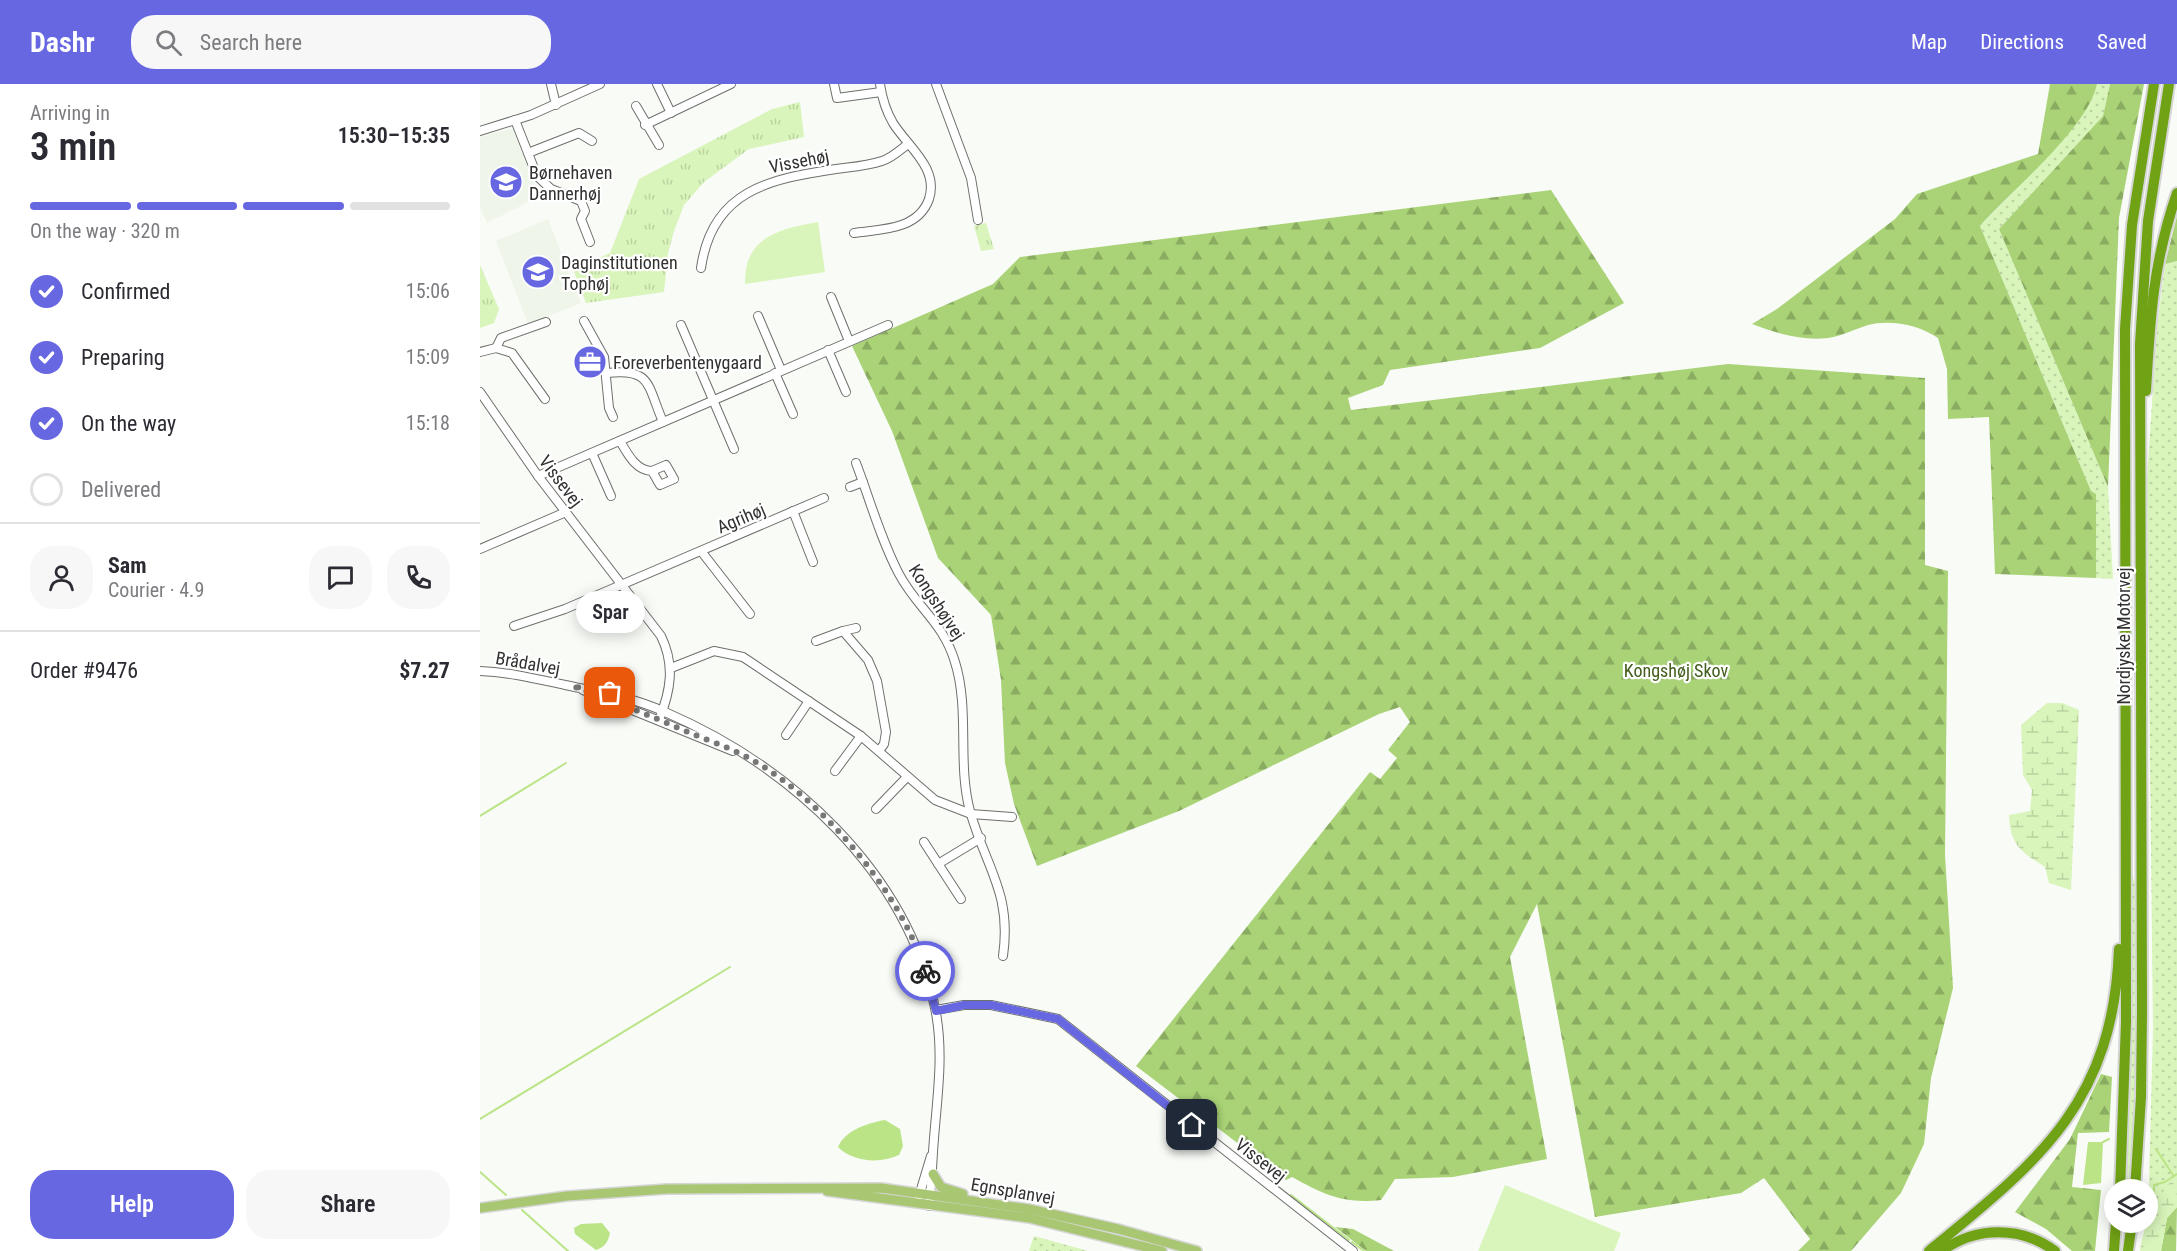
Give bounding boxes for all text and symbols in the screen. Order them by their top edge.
search box [131,15,551,69]
text: Dashr [30,26,95,59]
icon: search [152,26,185,59]
text: Search here [200,30,302,55]
text: Map [1911,30,1947,54]
text: Directions [1980,30,2064,54]
text: Saved [2097,30,2147,54]
text: Arriving in [30,101,110,125]
text: 15:30–15:35 [338,123,450,148]
text: 3 min [30,124,116,170]
street label: Vissehøj [767,145,831,177]
place label: Børnehaven Dannerhøj [529,162,612,204]
school or university icon: Børnehaven Dannerhøj [488,164,524,200]
text: On the way · 320 m [30,219,180,243]
place label: Daginstitutionen Tophøj [561,252,678,294]
school or university icon: Daginstitutionen Tophøj [520,254,556,290]
icon: check [30,275,63,308]
text: Confirmed [81,279,170,304]
text: 15:06 [406,279,450,303]
icon: check [30,341,63,374]
office icon: Foreverbentenygaard [572,344,608,380]
text: Preparing [81,345,165,370]
text: 15:09 [406,345,450,369]
place label: Foreverbentenygaard [613,352,762,373]
icon: check [30,407,63,440]
text: On the way [81,411,176,436]
text: 15:18 [406,411,450,435]
street label: Vissevej [535,451,587,511]
text: Delivered [81,477,161,502]
street label: Agrihøj [714,498,768,538]
button: person [30,546,93,609]
button: chat [309,546,372,609]
button: phone [387,546,450,609]
text: Sam [108,553,147,578]
street label: Kongshøjvej [905,560,969,644]
street label: Nordjyske Motorvej [2113,567,2134,705]
text: Courier · 4.9 [108,578,204,602]
callout: Spar [576,591,644,633]
text: Spar [592,600,629,624]
street label: Brådalvej [494,647,562,679]
text: Order #9476 [30,658,138,683]
text: $7.27 [399,658,450,683]
park label: Kongshøj Skov [1624,660,1728,681]
pin [584,667,635,718]
icon: bag [593,676,626,709]
courier [895,941,955,1001]
icon: bike [909,955,942,988]
pin [1166,1099,1217,1150]
icon: home [1175,1108,1208,1141]
street label: Vissevej [1231,1134,1291,1186]
button: Help [30,1170,234,1239]
button: Share [246,1170,450,1239]
street label: Egnsplanvej [969,1173,1057,1209]
map controls [2104,1179,2158,1233]
button: layers [2104,1179,2158,1233]

